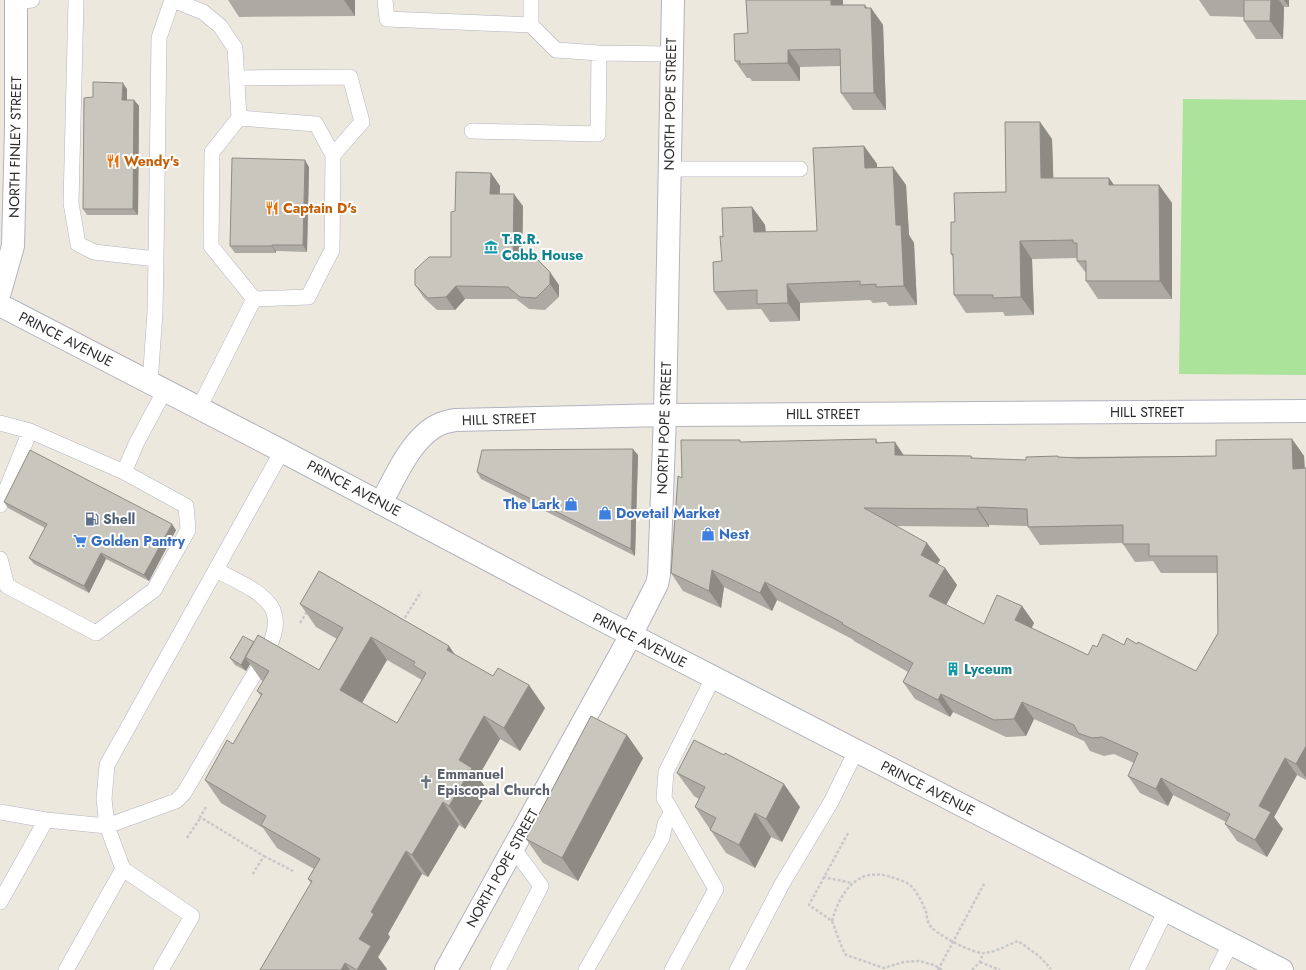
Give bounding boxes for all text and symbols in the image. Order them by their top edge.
street label: NORTH POPE STREET [659,37,681,171]
street label: NORTH FINLEY STREET [4,75,26,218]
place label: Wendy's [124,151,180,171]
restaurant icon: Wendy's [105,153,121,169]
place label: Captain D's [283,198,357,218]
restaurant icon: Captain D's [264,200,280,216]
place label: T.R.R. Cobb House [502,229,583,265]
museum icon: T.R.R. Cobb House [483,239,499,255]
street label: PRINCE AVENUE [15,307,117,371]
street label: NORTH POPE STREET [652,361,676,495]
street label: HILL STREET [1110,402,1185,422]
street label: HILL STREET [786,404,861,424]
street label: HILL STREET [462,408,537,430]
street label: PRINCE AVENUE [304,455,404,521]
place label: The Lark [503,494,560,514]
shop icon: The Lark [563,496,579,512]
place label: Dovetail Market [616,503,720,523]
shop icon: Dovetail Market [597,505,613,521]
place label: Shell [103,509,135,529]
fuel station icon: Shell [84,511,100,527]
place label: Nest [719,524,750,544]
shop icon: Nest [700,526,716,542]
place label: Golden Pantry [91,531,186,551]
supermarket icon: Golden Pantry [72,533,88,549]
street label: PRINCE AVENUE [589,608,691,672]
place label: Lyceum [964,659,1012,679]
building icon: Lyceum [945,661,961,677]
street label: PRINCE AVENUE [877,756,979,820]
place label: Emmanuel Episcopal Church [437,764,550,800]
church icon: Emmanuel Episcopal Church [418,774,434,790]
street label: NORTH POPE STREET [461,805,543,931]

